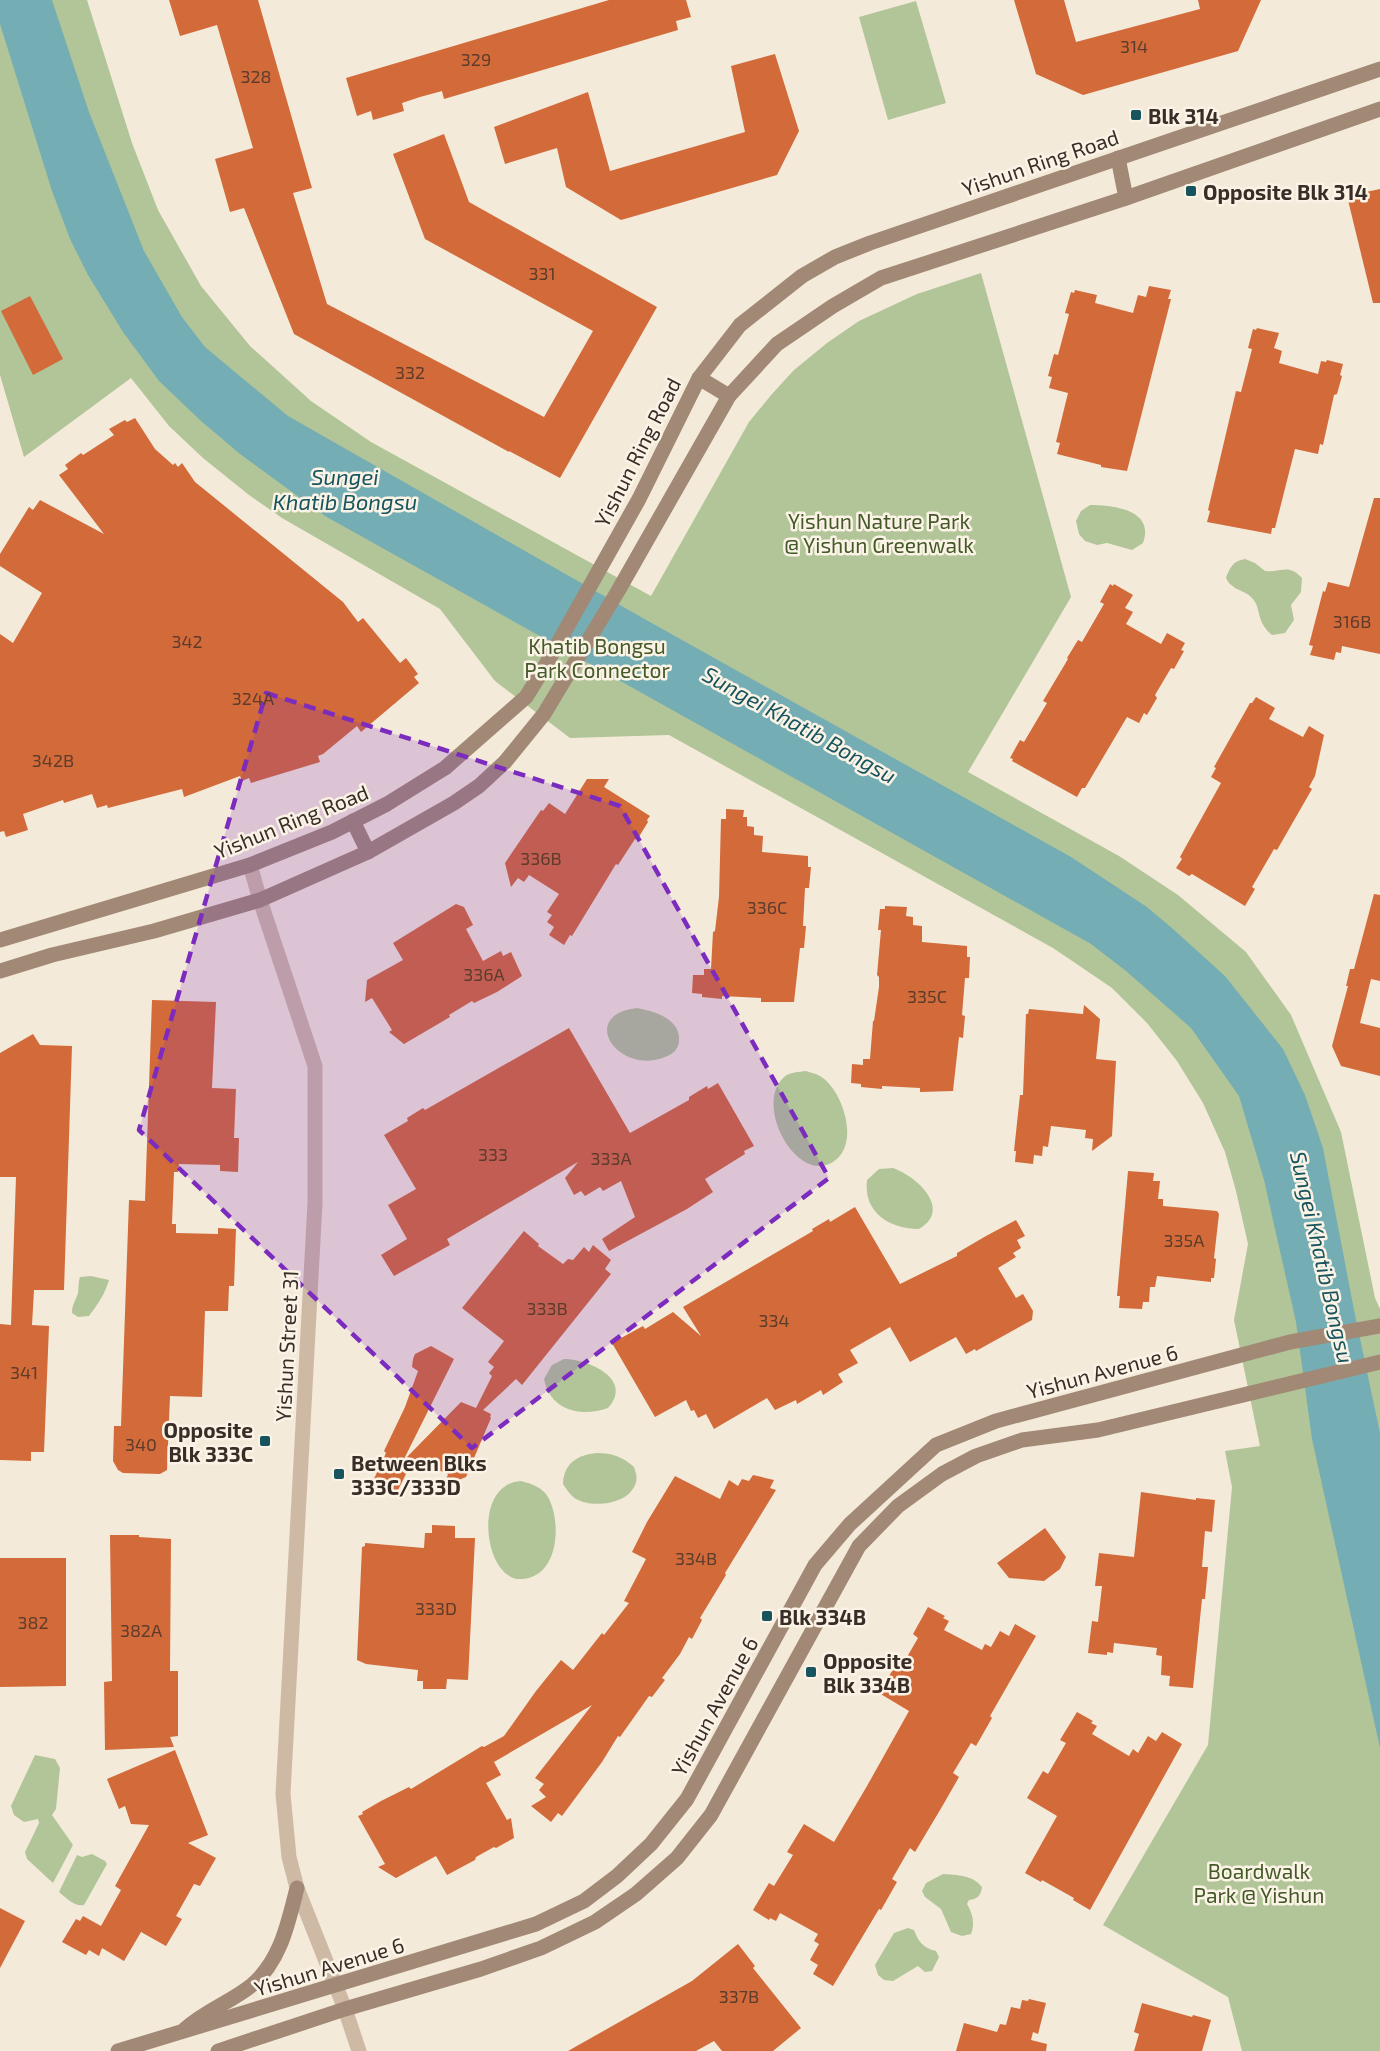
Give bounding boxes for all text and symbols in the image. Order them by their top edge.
house number: 314 [1120,35,1148,57]
house number: 329 [461,48,491,70]
house number: 328 [240,65,272,87]
place label: Blk 314 [1148,103,1219,128]
marker: Blk 314 [1129,108,1143,122]
street label: Yishun Ring Road [958,123,1122,201]
place label: Opposite Blk 314 [1203,179,1368,204]
marker: Opposite Blk 314 [1184,184,1198,198]
house number: 331 [528,262,556,284]
house number: 332 [395,361,425,383]
street label: Yishun Ring Road [589,373,685,531]
water label: Sungei Khatib Bongsu [273,463,417,514]
park label: Yishun Nature Park @ Yishun Greenwalk [784,508,974,557]
house number: 316B [1333,610,1371,632]
house number: 342 [171,630,203,652]
park label: Khatib Bongsu Park Connector [524,633,670,682]
water label: Sungei Khatib Bongsu [699,660,901,788]
house number: 324A [232,687,275,709]
house number: 342B [32,749,74,771]
street label: Yishun Ring Road [210,779,372,863]
house number: 336B [520,847,562,869]
house number: 336C [747,896,787,918]
house number: 336A [463,963,506,985]
house number: 335C [907,985,947,1007]
house number: 333 [478,1143,508,1165]
house number: 333A [590,1147,632,1169]
water label: Sungei Khatib Bongsu [1286,1148,1360,1366]
house number: 335A [1164,1229,1205,1251]
street label: Yishun Street 31 [270,1269,302,1423]
house number: 333B [526,1297,568,1319]
house number: 334 [758,1309,790,1331]
street label: Yishun Avenue 6 [1024,1339,1180,1403]
house number: 341 [10,1361,38,1383]
place label: Opposite Blk 333C [164,1417,253,1466]
house number: 340 [125,1433,157,1455]
marker: Opposite Blk 333C [258,1434,272,1448]
place label: Between Blks 333C/333D [351,1450,487,1499]
marker: Between Blks 333C/333D [332,1467,346,1481]
house number: 334B [675,1547,717,1569]
house number: 333D [415,1597,457,1619]
place label: Blk 334B [779,1604,866,1629]
marker: Blk 334B [760,1609,774,1623]
house number: 382 [17,1611,49,1633]
house number: 382A [120,1619,163,1641]
street label: Yishun Avenue 6 [665,1632,763,1780]
place label: Opposite Blk 334B [823,1648,913,1697]
marker: Opposite Blk 334B [804,1665,818,1679]
park label: Boardwalk Park @ Yishun [1194,1858,1324,1907]
street label: Yishun Avenue 6 [251,1931,407,2001]
house number: 337B [719,1985,759,2007]

